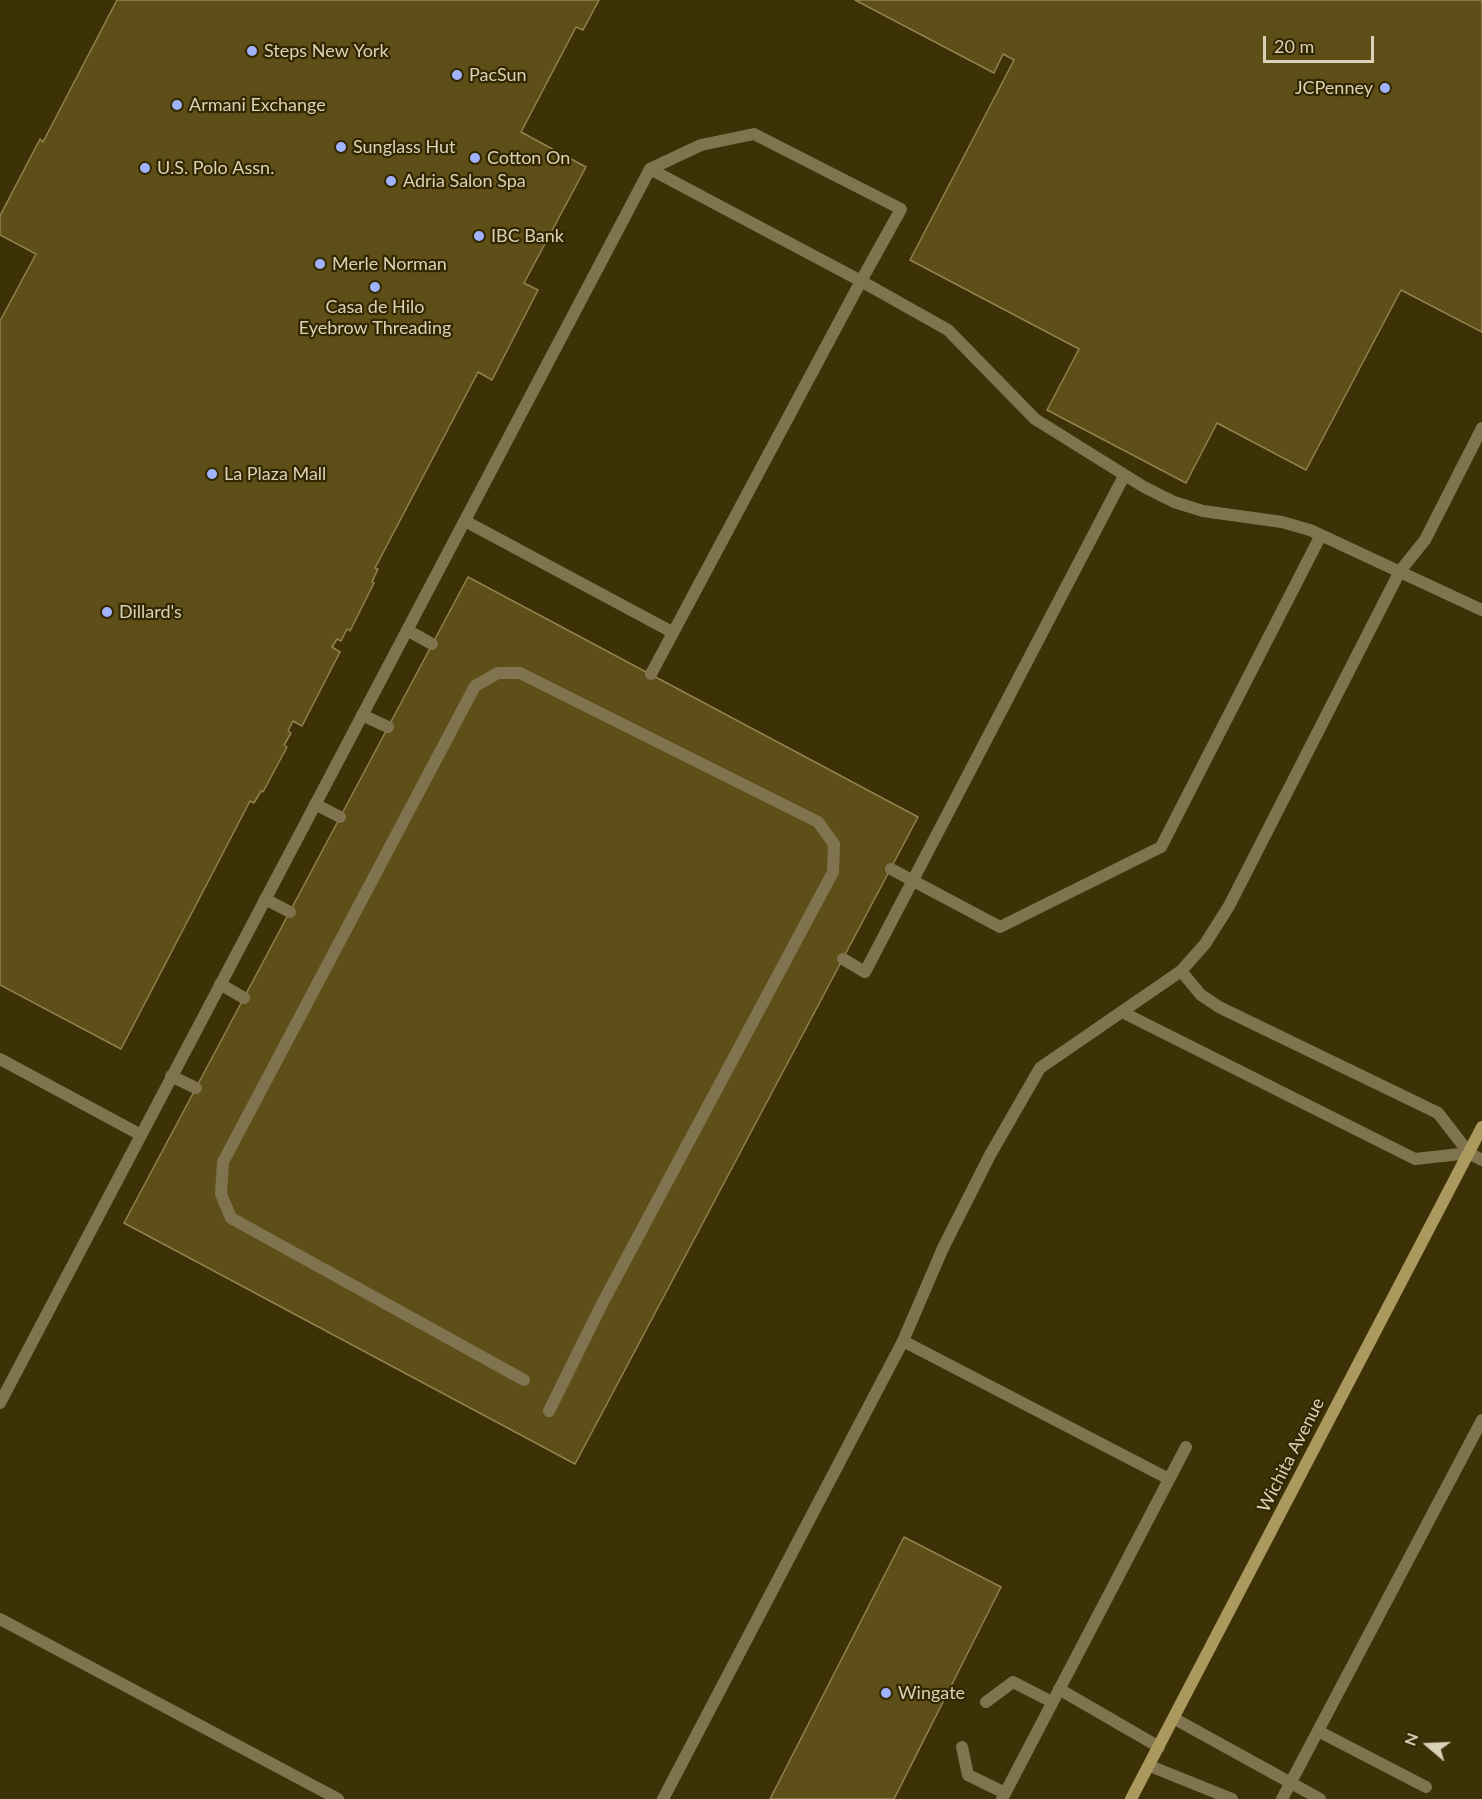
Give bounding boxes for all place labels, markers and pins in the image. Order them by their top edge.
place label: Steps New York [264,40,389,62]
marker: Steps New York [245,44,259,58]
place label: PacSun [469,64,527,86]
marker: PacSun [450,68,464,82]
place label: JCPenney [1295,77,1373,99]
marker: JCPenney [1378,81,1392,95]
place label: Armani Exchange [189,94,326,116]
marker: Armani Exchange [170,98,184,112]
place label: Sunglass Hut [353,136,455,158]
marker: Sunglass Hut [334,140,348,154]
place label: Cotton On [487,147,570,169]
marker: Cotton On [468,151,482,165]
place label: U.S. Polo Assn. [157,157,274,179]
marker: U.S. Polo Assn. [138,161,152,175]
place label: Adria Salon Spa [403,170,526,192]
marker: Adria Salon Spa [384,174,398,188]
place label: IBC Bank [491,225,564,247]
marker: IBC Bank [472,229,486,243]
place label: Merle Norman [332,253,447,275]
marker: Merle Norman [313,257,327,271]
marker: Casa de Hilo Eyebrow Threading [368,280,382,294]
place label: Casa de Hilo Eyebrow Threading [299,296,451,338]
place label: La Plaza Mall [224,463,326,485]
marker: La Plaza Mall [205,467,219,481]
place label: Dillard's [119,601,182,623]
marker: Dillard's [100,605,114,619]
place label: Wingate [898,1682,965,1704]
marker: Wingate [879,1686,893,1700]

